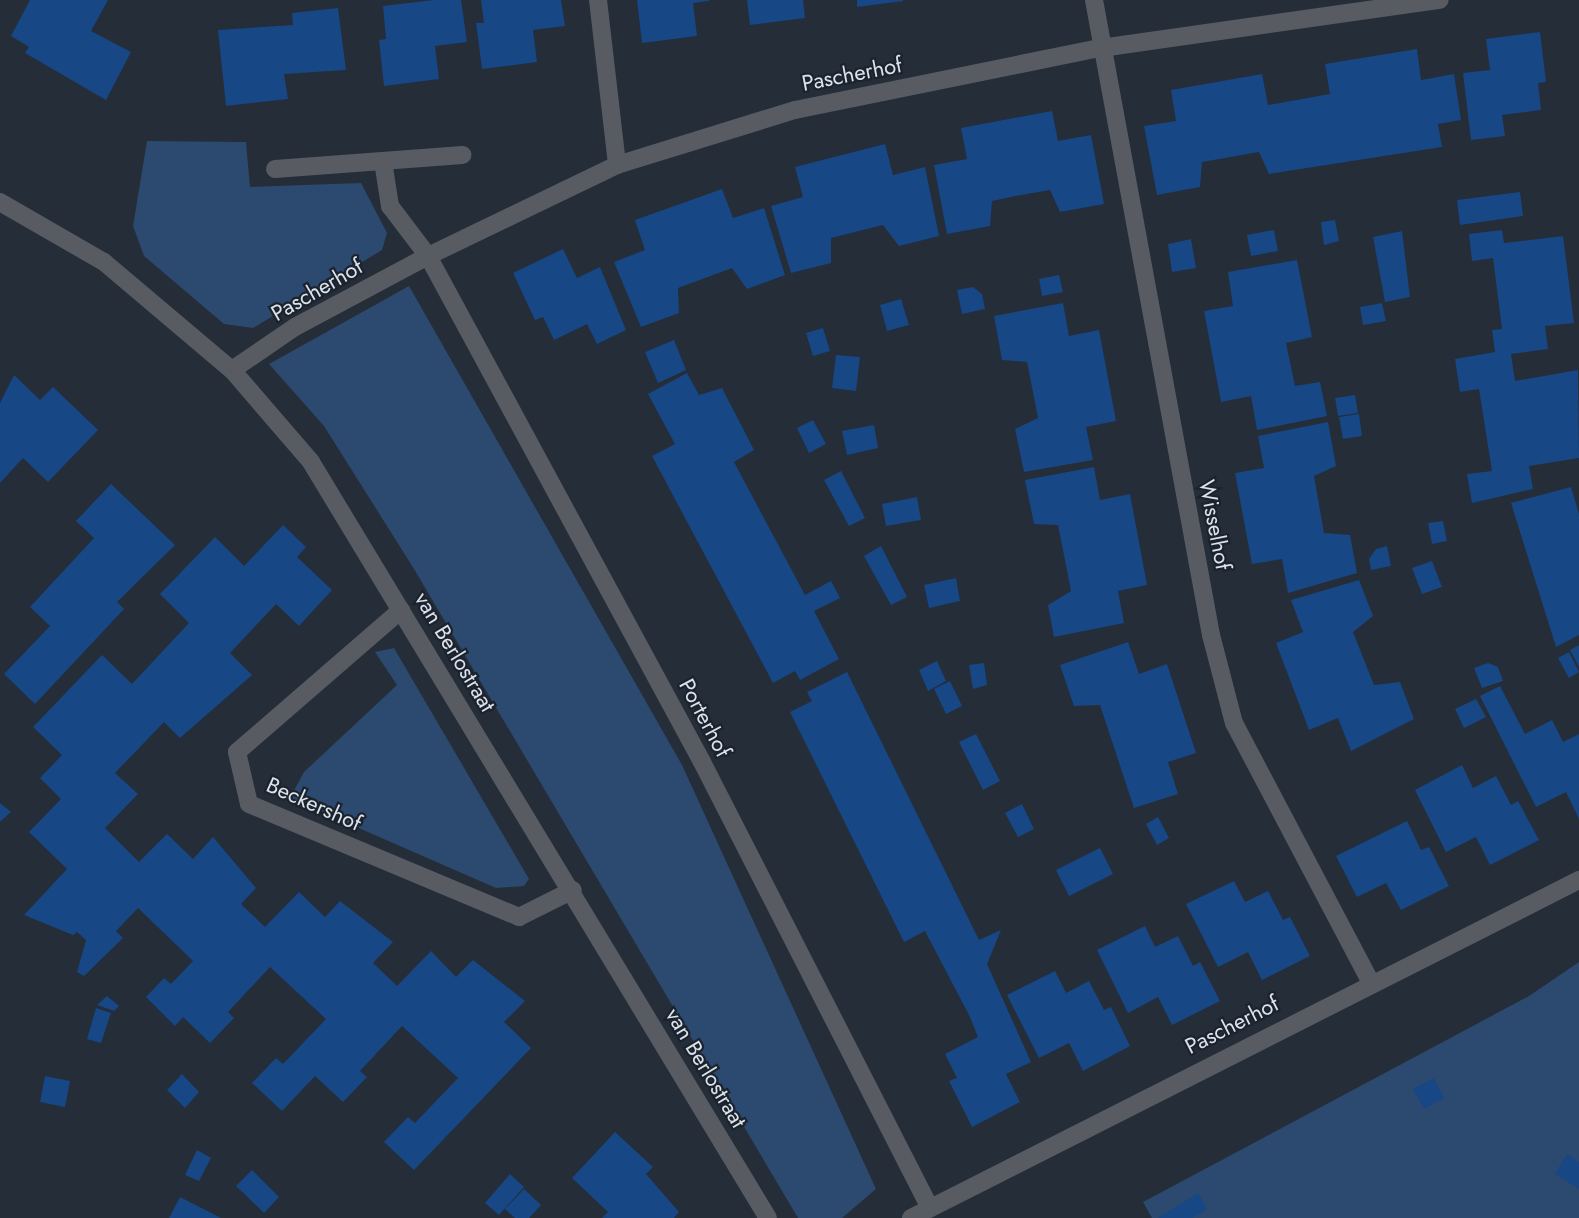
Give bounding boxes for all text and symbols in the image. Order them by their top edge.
street label: Pascherhof [800,51,904,97]
street label: Pascherhof [266,253,368,327]
street label: Wisselhof [1193,478,1237,572]
street label: van Berlostraat [409,587,501,717]
street label: Porterhof [673,674,737,762]
street label: Beckershof [262,771,366,837]
street label: Pascherhof [1181,990,1283,1060]
street label: van Berlostraat [660,1003,752,1133]

